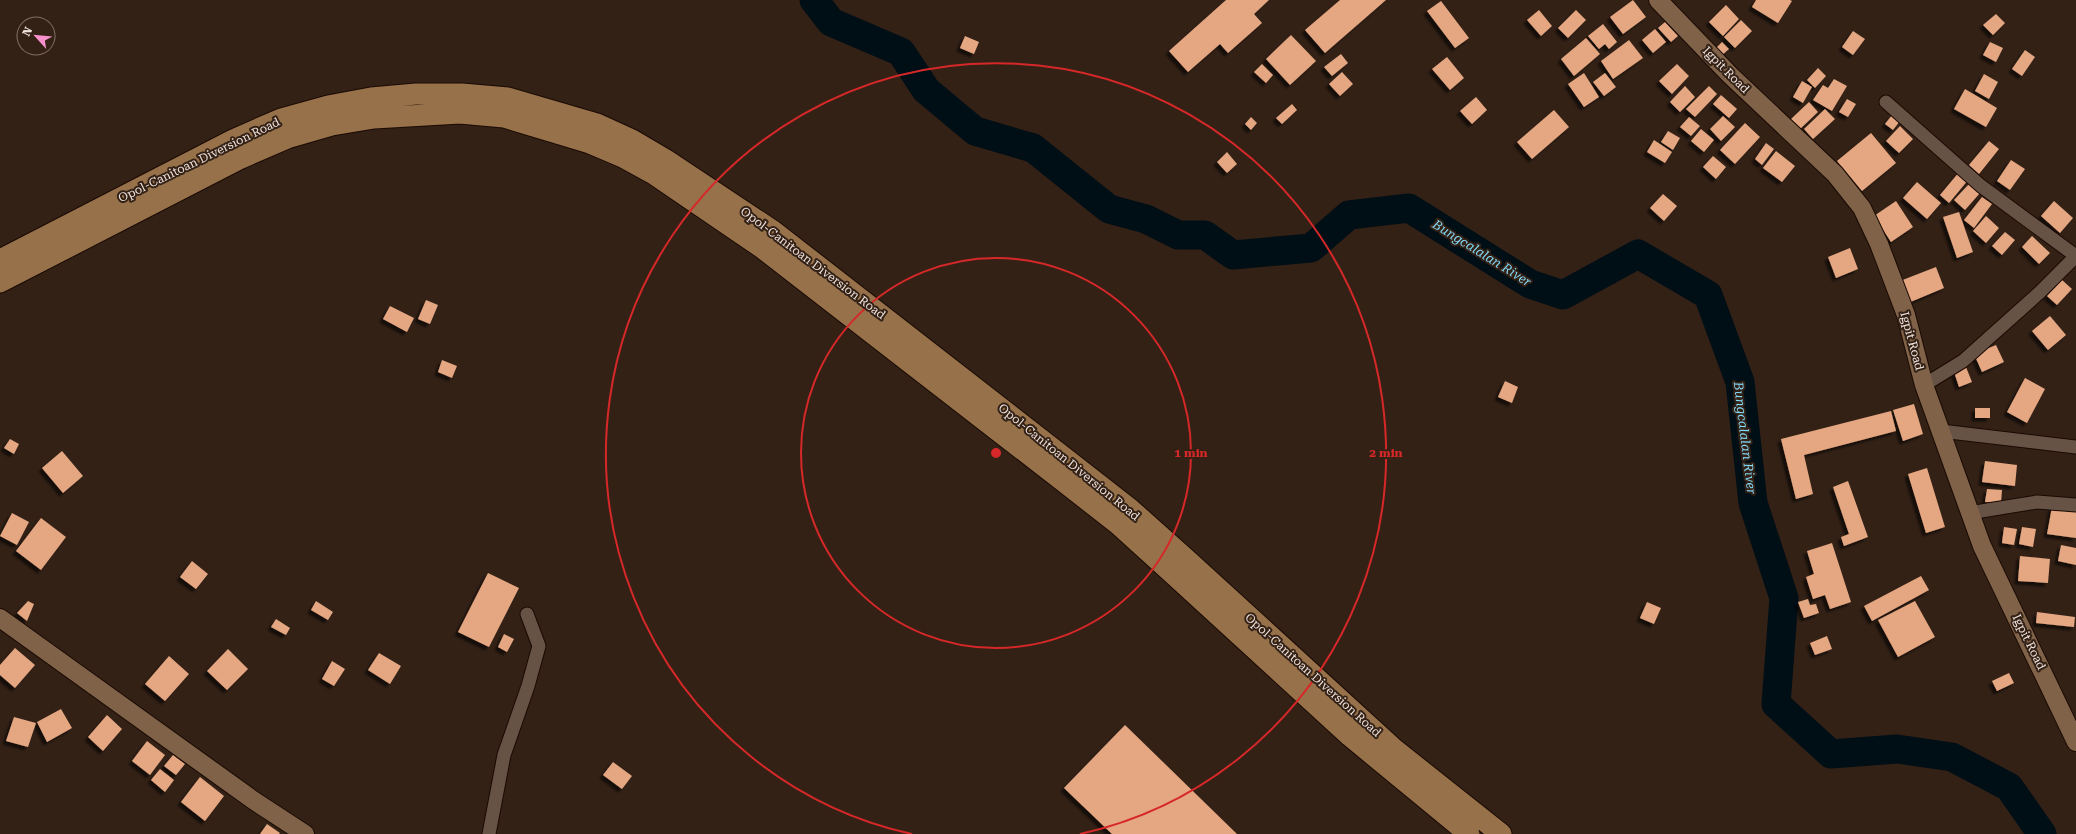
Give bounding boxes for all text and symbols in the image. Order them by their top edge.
north arrow [16,16,56,56]
text: N [20,24,35,38]
street label: Igpit Road [1700,44,1752,96]
street label: Opol-Canitoan Diversion Road [116,115,282,205]
street label: Opol-Canitoan Diversion Road [738,204,888,322]
water label: Bungcalalan River [1429,216,1534,290]
street label: Igpit Road [1897,310,1927,372]
water label: Bungcalalan River [1731,380,1759,496]
street label: Opol-Canitoan Diversion Road [996,401,1143,524]
centre of rings [989,446,1003,460]
text: 1 min [1174,446,1208,460]
text: 2 min [1369,446,1403,460]
street label: Opol-Canitoan Diversion Road [1242,610,1384,740]
street label: Igpit Road [2010,612,2049,672]

